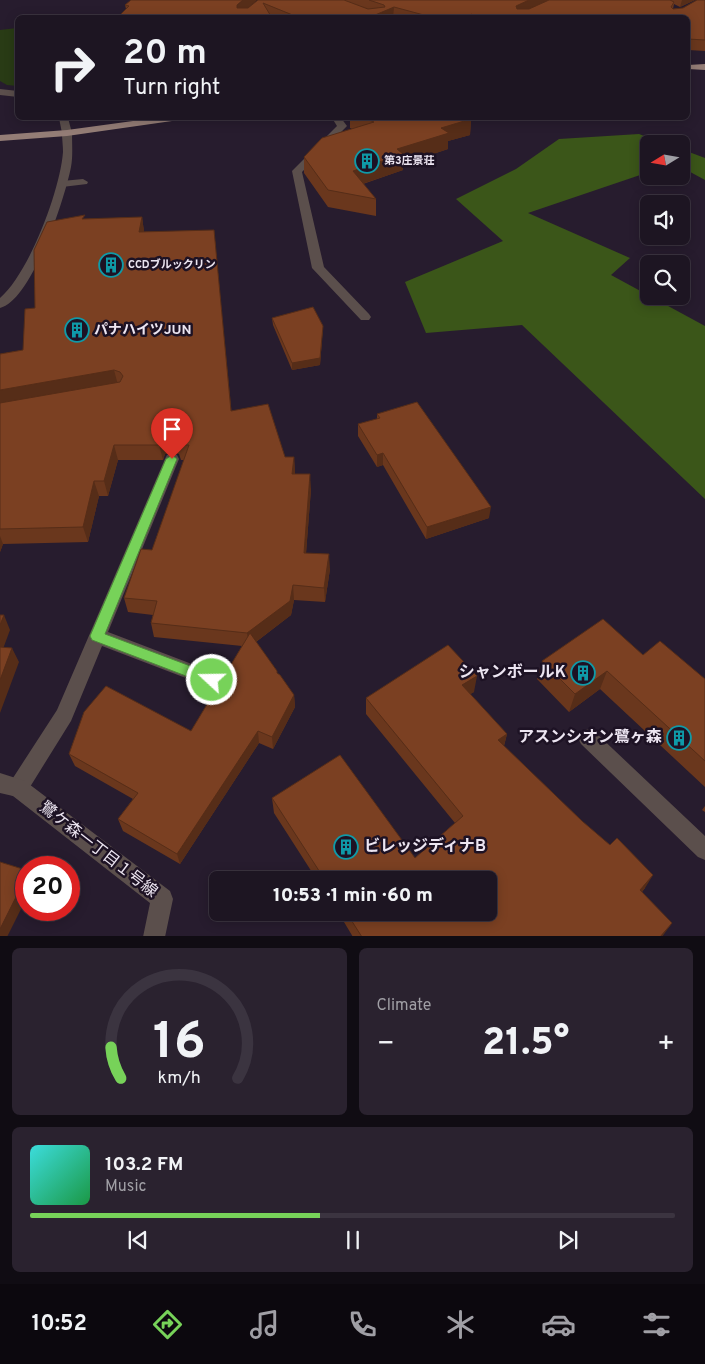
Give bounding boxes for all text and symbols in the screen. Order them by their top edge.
text: 20 m [123,32,207,76]
icon: right [40,35,105,100]
text: Turn right [123,75,220,102]
north arrow [640,135,690,185]
map controls [640,135,690,305]
building icon: 第3庄景荘 [354,148,380,174]
place label: 第3庄景荘 [384,154,435,168]
button: sound [640,195,690,245]
building icon: CCDブルックリン [98,252,124,278]
button: search [640,255,690,305]
place label: CCDブルックリン [128,258,216,272]
building icon: パナハイツJUN [64,317,90,343]
place label: パナハイツJUN [94,322,192,339]
pin [151,408,193,459]
icon: arrive [158,415,186,443]
position arrow [185,653,237,705]
building icon: シャンボールK [570,660,596,686]
place label: シャンボールK [459,663,566,683]
building icon: アスンシオン鷺ヶ森 [666,725,692,751]
place label: アスンシオン鷺ヶ森 [518,728,662,748]
street label: 鷺ケ森一丁目１号線 [35,798,161,902]
building icon: ビレッジディナB [333,834,359,860]
place label: ビレッジディナB [364,837,486,857]
speed limit sign: 20 [15,856,80,921]
text: 10:53 · 1 min · 60 m [273,884,433,908]
text: Climate [377,996,431,1016]
text: 16 [153,1011,206,1077]
text: 21.5° [482,1020,570,1069]
text: − [377,1027,395,1063]
text: + [657,1027,675,1063]
text: km/h [158,1067,201,1090]
text: 103.2 FM [105,1153,183,1177]
text: Music [105,1177,146,1197]
icon: previous [124,1226,152,1254]
icon: pause [339,1226,367,1254]
icon: next [554,1226,582,1254]
icon: directions [150,1307,185,1342]
icon: music [247,1307,282,1342]
icon: phone [345,1307,380,1342]
icon: climate [443,1307,478,1342]
icon: car [541,1307,576,1342]
icon: filters [639,1307,674,1342]
text: 10:52 [31,1311,87,1338]

